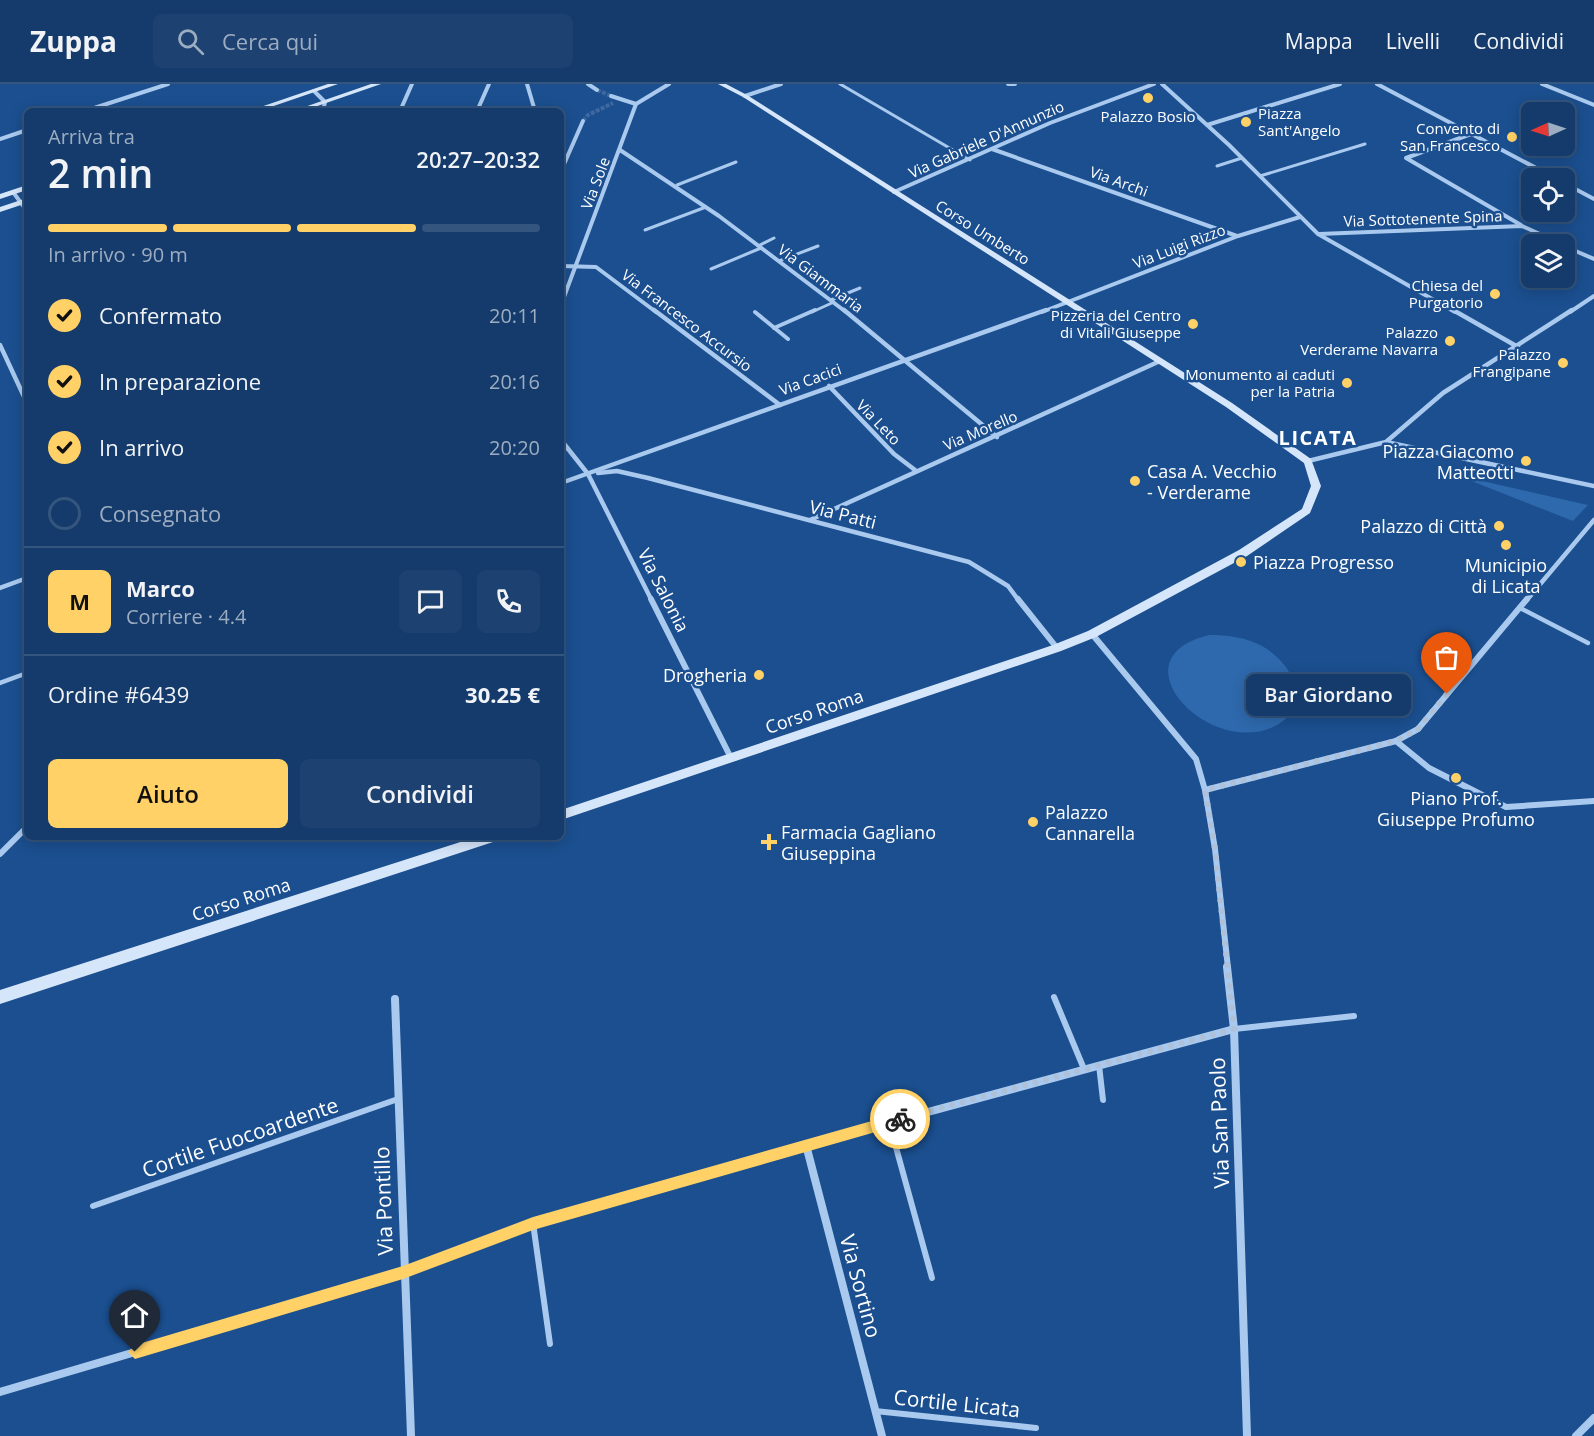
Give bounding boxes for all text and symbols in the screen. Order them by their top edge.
search box [153,14,573,68]
text: Zuppa [30,22,117,60]
icon: search [174,25,207,58]
text: Cerca qui [222,26,318,56]
text: Mappa [1285,27,1353,55]
text: Livelli [1386,27,1440,55]
text: Condividi [1473,27,1564,55]
marker: Palazzo Bosio [1141,91,1155,105]
street label: Via Gabriele D'Annunzio [905,96,1067,182]
north arrow [1521,102,1575,156]
map controls [1521,102,1575,288]
place label: Piazza Sant'Angelo [1258,103,1340,140]
place label: Palazzo Bosio [1100,106,1196,126]
marker: Piazza Sant'Angelo [1239,115,1253,129]
place label: Convento di San Francesco [1400,118,1500,155]
text: Arriva tra [48,123,135,150]
marker: Convento di San Francesco [1505,130,1519,144]
text: 20:27–20:32 [416,144,540,174]
text: 2 min [48,146,153,199]
street label: Via Sole [576,154,614,212]
street label: Via Archi [1087,161,1151,201]
button: locate [1521,168,1575,222]
street label: Corso Umberto [932,195,1034,269]
street label: Via Sottotenente Spina [1343,205,1503,231]
street label: Via Luigi Rizzo [1130,219,1228,273]
button: layers [1521,234,1575,288]
street label: Via Giammaria [774,239,868,317]
text: In arrivo · 90 m [48,241,188,268]
street label: Via Francesco Accursio [618,264,756,376]
place label: Chiesa del Purgatorio [1409,275,1483,312]
marker: Chiesa del Purgatorio [1488,287,1502,301]
icon: check [48,299,81,332]
text: Confermato [99,300,222,330]
text: 20:11 [489,302,540,329]
place label: Pizzeria del Centro di Vitali Giuseppe [1051,305,1181,342]
marker: Pizzeria del Centro di Vitali Giuseppe [1186,317,1200,331]
place label: Palazzo Verderame Navarra [1300,322,1438,359]
marker: Palazzo Verderame Navarra [1443,334,1457,348]
place label: Palazzo Frangipane [1473,344,1551,381]
marker: Palazzo Frangipane [1556,356,1570,370]
street label: Via Cacici [776,359,844,399]
place label: Monumento ai caduti per la Patria [1185,364,1335,401]
icon: check [48,365,81,398]
text: In preparazione [99,366,261,396]
text: 20:16 [489,368,540,395]
marker: Monumento ai caduti per la Patria [1340,376,1354,390]
street label: Via Leto [852,395,906,449]
street label: Via Morello [940,405,1020,455]
district label: LICATA [1279,424,1357,451]
icon: check [48,431,81,464]
text: In arrivo [99,432,184,462]
text: 20:20 [489,434,540,461]
place label: Piazza Giacomo Matteotti [1382,439,1514,484]
marker: Piazza Giacomo Matteotti [1519,454,1533,468]
place label: Casa A. Vecchio - Verderame [1147,459,1277,504]
marker: Casa A. Vecchio - Verderame [1128,474,1142,488]
street label: Via Patti [807,494,879,534]
text: Consegnato [99,498,221,528]
place label: Palazzo di Città [1360,514,1487,538]
marker: Palazzo di Città [1492,519,1506,533]
marker: Municipio di Licata [1499,538,1513,552]
street label: Via Salonia [633,544,695,636]
place label: Piazza Progresso [1253,550,1394,574]
place label: Municipio di Licata [1465,553,1547,598]
marker: Piazza Progresso [1234,555,1248,569]
button: chat [399,570,462,633]
button: phone [477,570,540,633]
text: Marco [126,573,195,603]
text: M [69,586,90,616]
text: Corriere · 4.4 [126,603,246,630]
pin [1421,632,1472,694]
icon: bag [1430,641,1463,674]
place label: Drogheria [663,663,747,687]
marker: Drogheria [752,668,766,682]
callout: Bar Giordano [1246,673,1411,715]
text: Ordine #6439 [48,679,189,709]
text: 30.25 € [465,679,540,709]
text: Bar Giordano [1264,681,1393,708]
street label: Corso Roma [762,683,866,739]
button: Aiuto [48,759,288,828]
button: Condividi [300,759,540,828]
marker: Piano Prof. Giuseppe Profumo [1449,771,1463,785]
place label: Piano Prof. Giuseppe Profumo [1377,786,1535,831]
place label: Palazzo Cannarella [1045,800,1135,845]
marker: Palazzo Cannarella [1026,815,1040,829]
place label: Farmacia Gagliano Giuseppina [781,820,936,865]
marker: Farmacia Gagliano Giuseppina [762,835,776,849]
street label: Corso Roma [189,872,293,926]
street label: Via San Paolo [1203,1057,1235,1189]
courier [870,1089,930,1149]
street label: Cortile Fuocoardente [138,1090,342,1184]
icon: bike [884,1103,917,1136]
street label: Via Pontillo [367,1146,399,1256]
street label: Via Sortino [834,1231,888,1341]
pin [109,1290,160,1352]
icon: home [118,1299,151,1332]
street label: Cortile Licata [892,1382,1022,1424]

